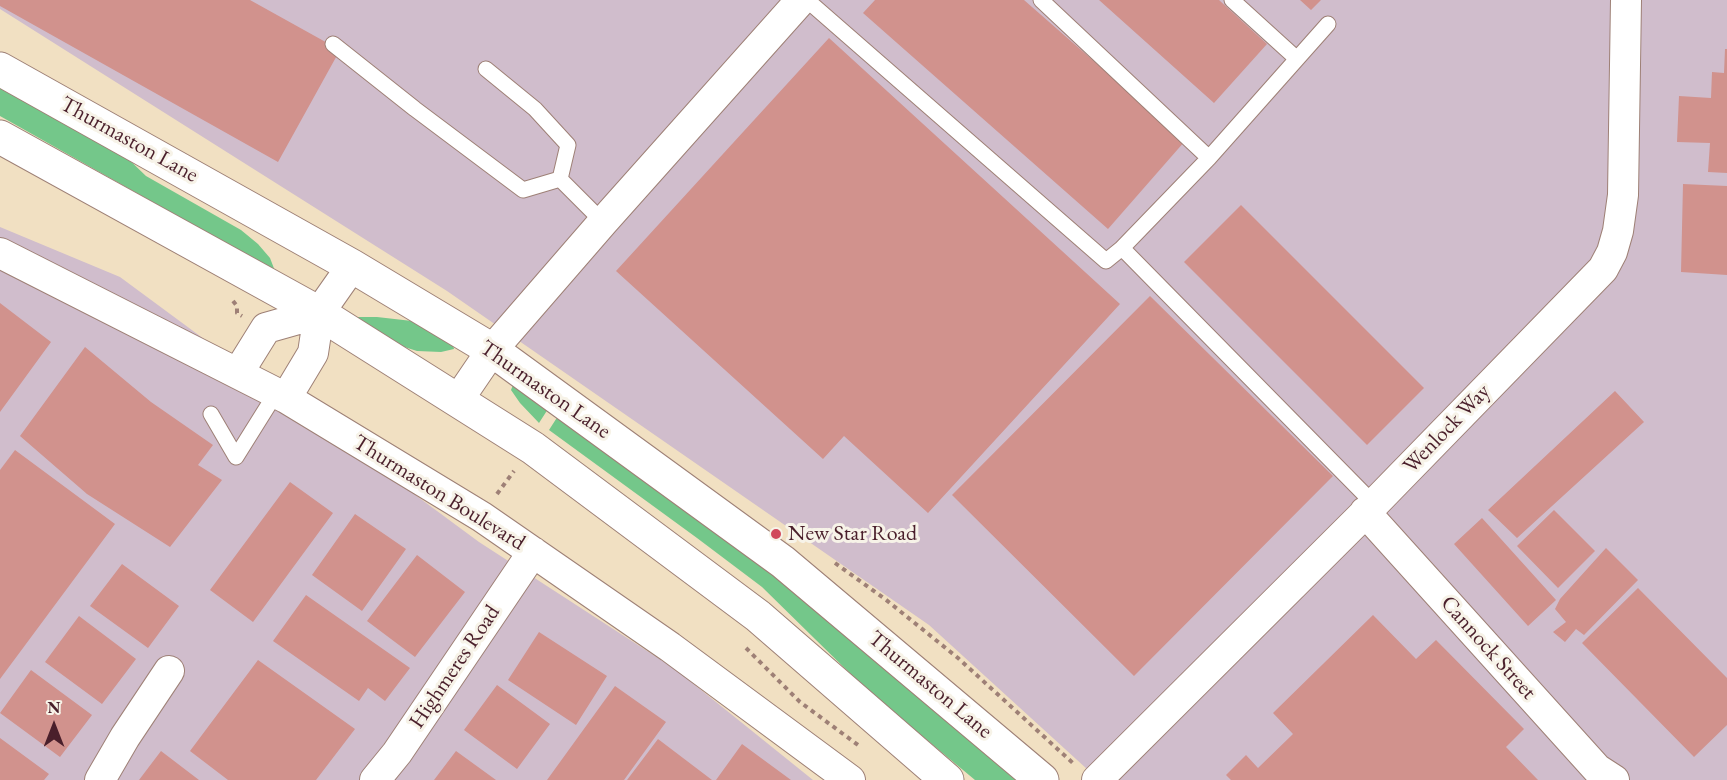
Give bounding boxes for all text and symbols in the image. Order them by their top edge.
street label: Thurmaston Lane [55,91,203,189]
street label: Thurmaston Lane [474,335,616,445]
street label: Wenlock Way [1398,379,1496,479]
street label: Thurmaston Boulevard [348,429,530,557]
place label: New Star Road [788,521,917,547]
marker: New Star Road [769,527,783,541]
street label: Cannock Street [1435,591,1541,705]
street label: Highmeres Road [404,600,506,734]
street label: Thurmaston Lane [863,626,997,744]
north arrow [24,696,84,756]
text: N [48,697,60,718]

